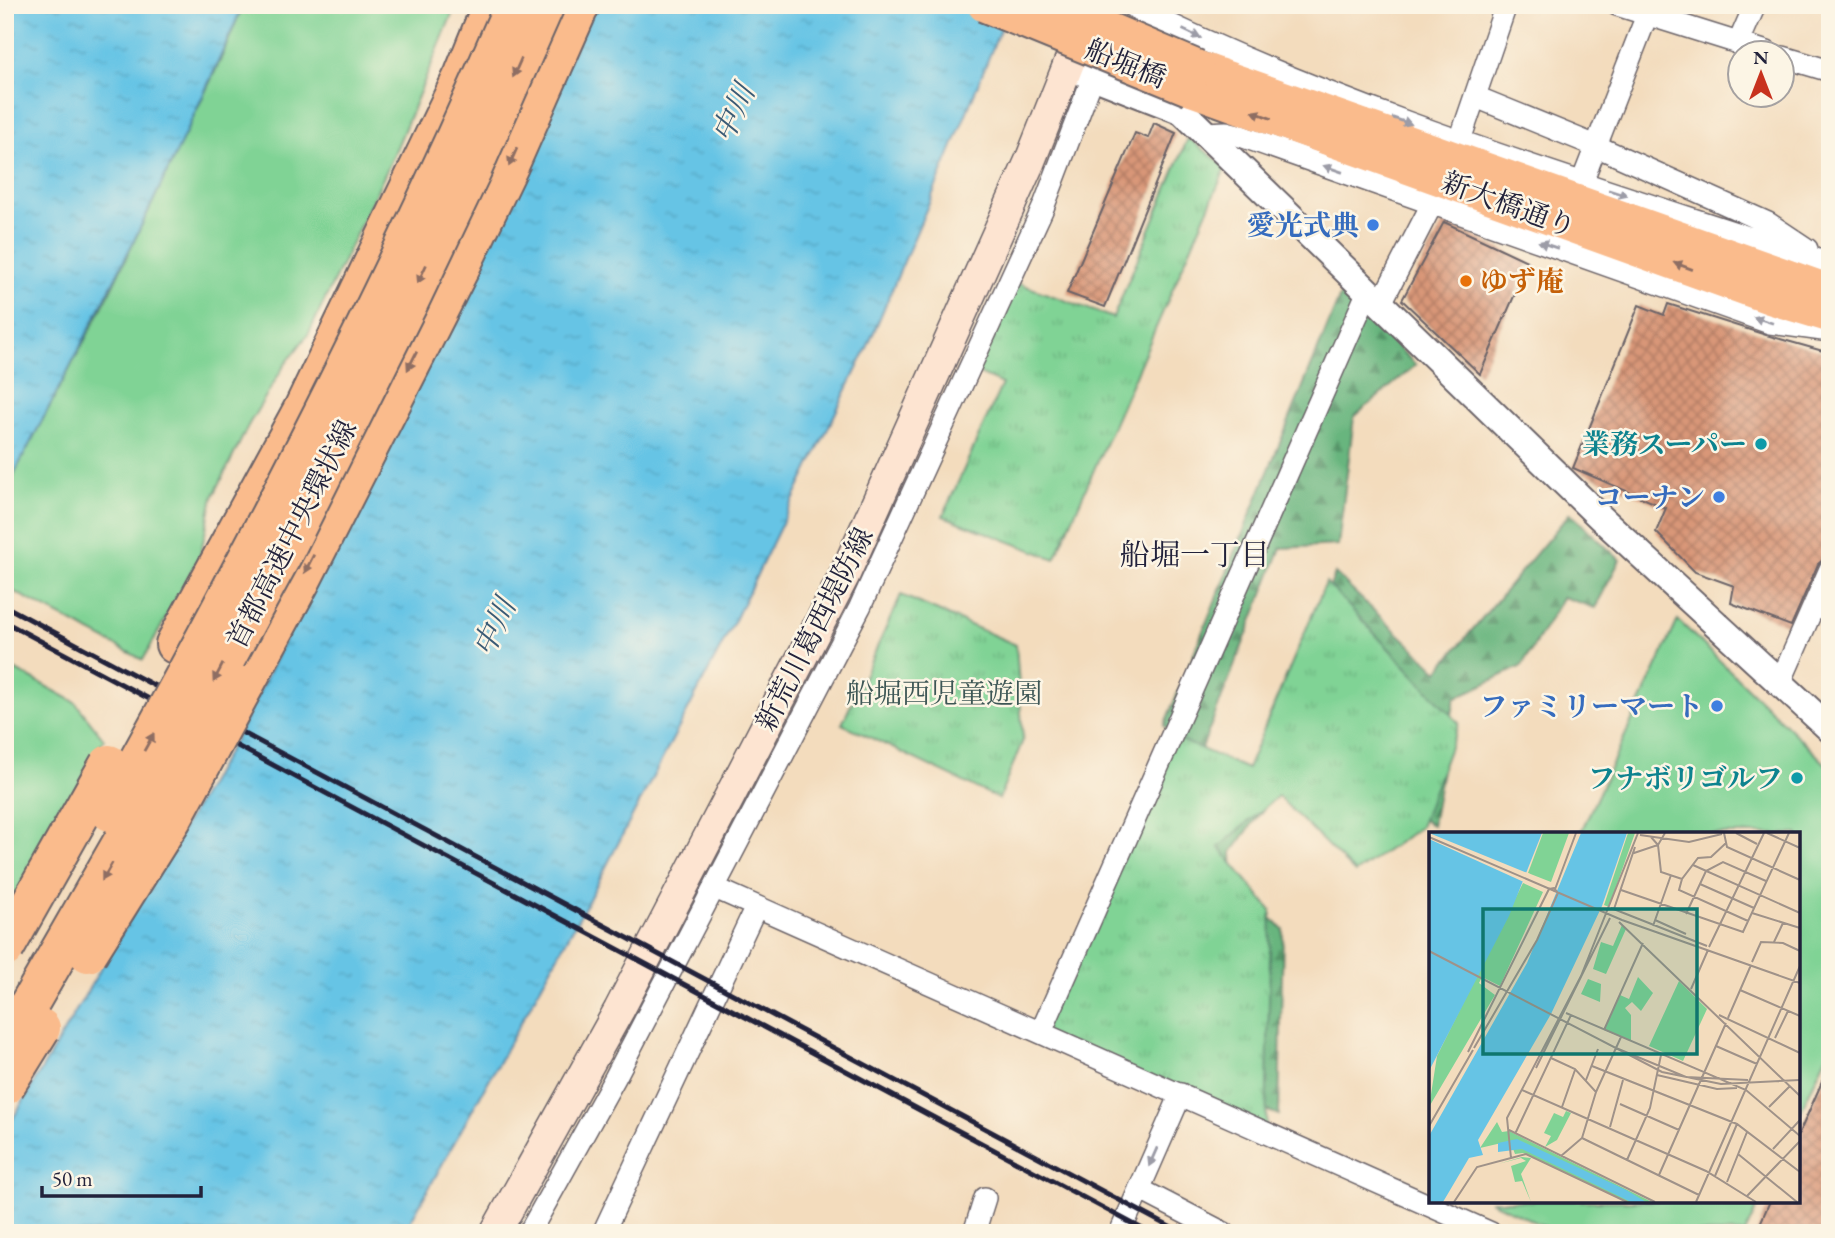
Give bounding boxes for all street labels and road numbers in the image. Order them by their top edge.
street label: 船堀橋 [1080,31,1172,95]
street label: 新大橋通り [1437,163,1581,245]
street label: 首都高速中央環状線 [218,414,364,654]
street label: 新荒川葛西堤防線 [747,521,881,737]

